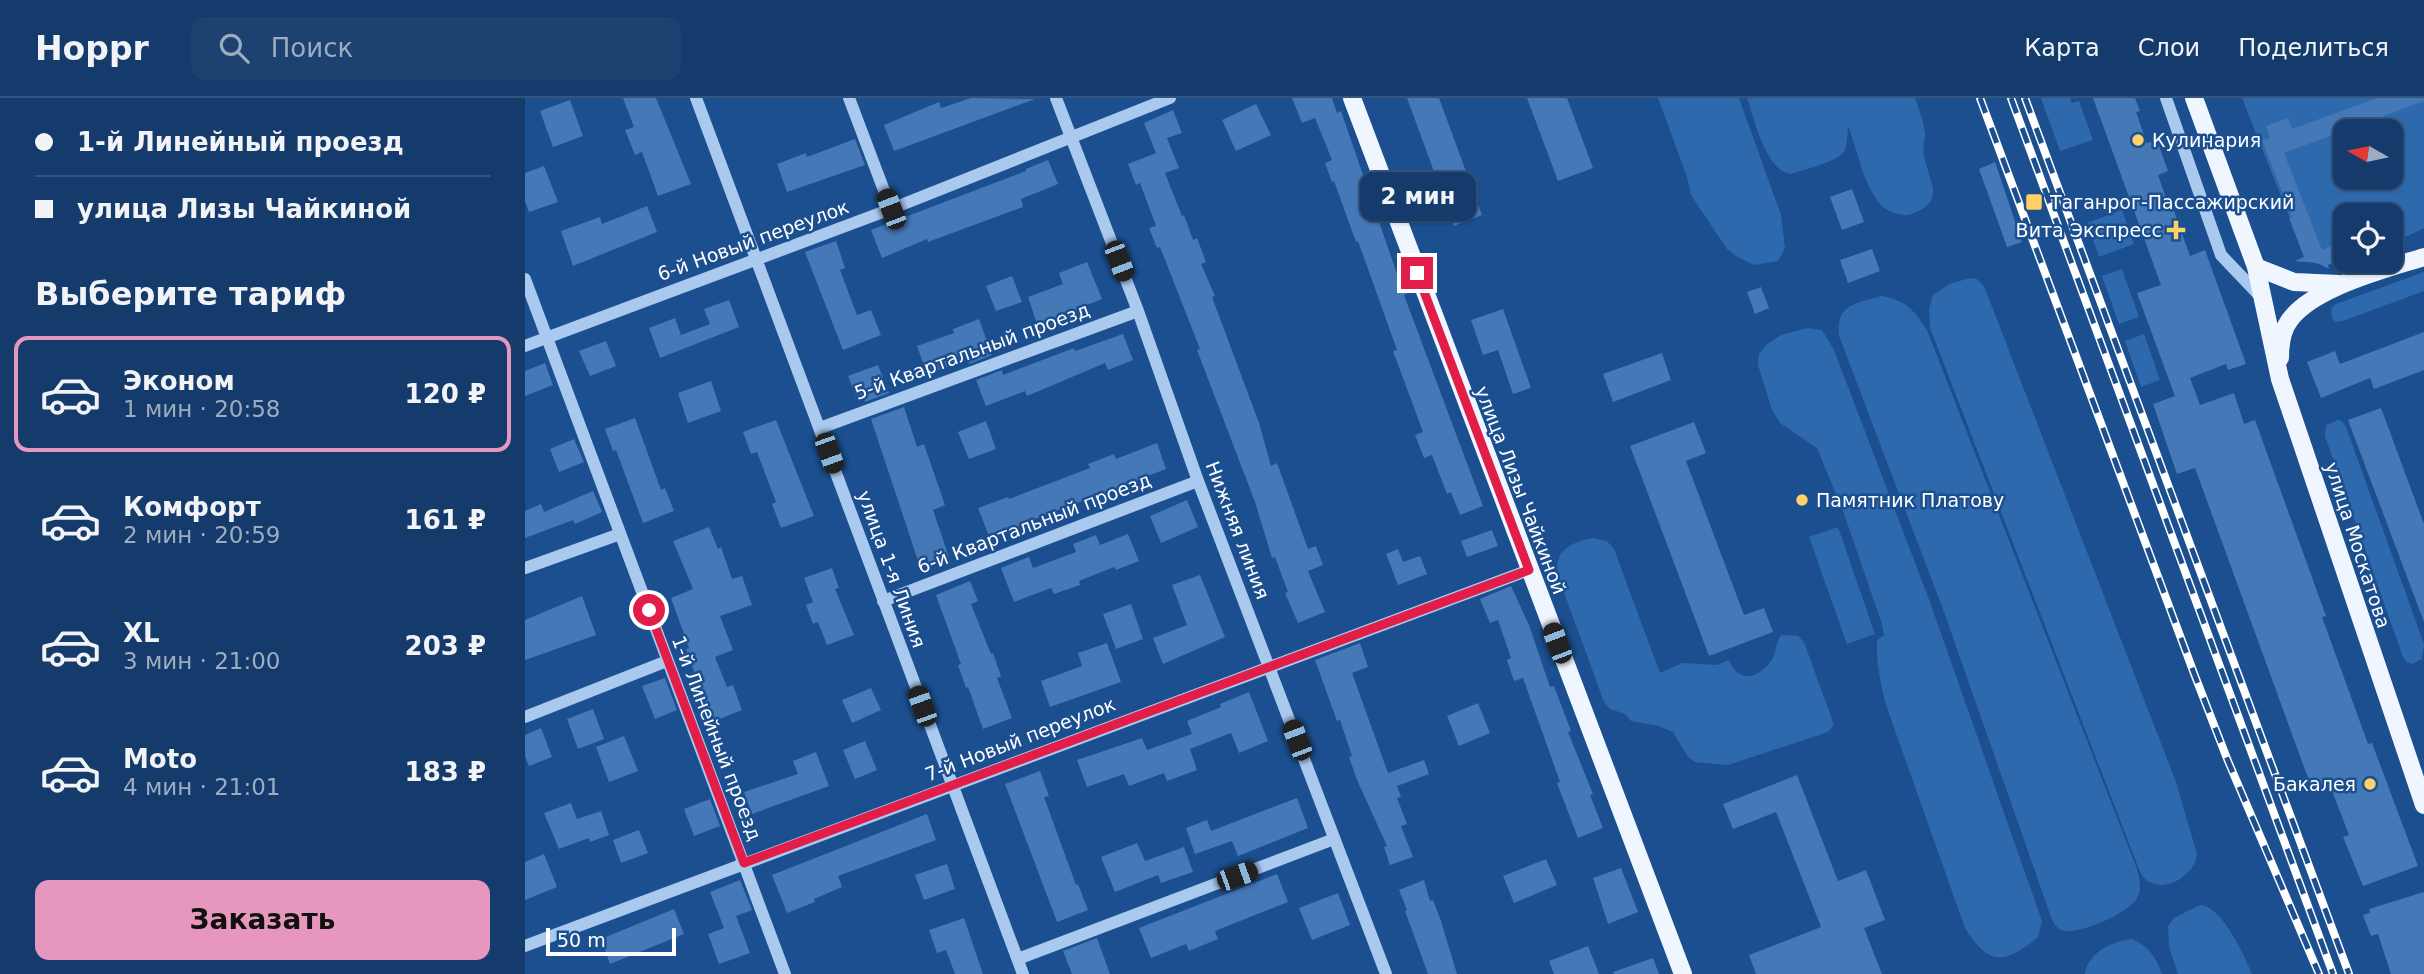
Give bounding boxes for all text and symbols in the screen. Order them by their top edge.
search box [191,17,681,80]
text: Hoppr [35,29,149,68]
icon: search [215,29,253,67]
text: Поиск [271,33,353,63]
text: Карта [2024,34,2100,62]
text: Слои [2138,34,2200,62]
text: Поделиться [2238,34,2389,62]
north arrow [2333,119,2403,189]
map controls [2333,119,2403,273]
text: 1-й Линейный проезд [77,127,404,157]
place label: Кулинария [2152,129,2261,151]
marker: Кулинария [2130,132,2146,148]
callout: 2 мин [1359,172,1475,220]
text: 2 мин [1381,183,1455,209]
car [874,186,909,232]
place label: Таганрог-Пассажирский [2049,191,2294,213]
marker: Таганрог-Пассажирский [2024,192,2044,212]
text: улица Лизы Чайкиной [77,194,411,224]
street label: 6-й Новый переулок [654,195,852,285]
button: locate [2333,203,2403,273]
place label: Вита Экспресс [2016,219,2162,241]
marker: Вита Экспресс [2168,222,2184,238]
car [1102,238,1137,284]
route end [1401,257,1433,289]
text: Выберите тариф [35,275,346,313]
street label: 5-й Квартальный проезд [851,298,1093,404]
icon: car [39,363,102,426]
text: Эконом [123,366,235,396]
text: 120 ₽ [405,379,486,409]
street label: улица Лизы Чайкиной [1471,383,1571,597]
text: 1 мин · 20:58 [123,396,281,422]
car [812,430,847,476]
street label: Нижняя линия [1202,458,1274,602]
street label: улица Москатова [2321,459,2395,631]
street label: 6-й Квартальный проезд [914,468,1154,578]
street label: улица 1-я Линия [853,487,931,651]
icon: car [39,489,102,552]
place label: Памятник Платову [1816,489,2004,511]
text: Комфорт [123,492,261,522]
marker: Памятник Платову [1794,492,1810,508]
text: 161 ₽ [405,505,486,535]
text: 2 мин · 20:59 [123,522,281,548]
route start [633,594,665,626]
icon: car [39,615,102,678]
text: XL [123,618,160,648]
car [1540,620,1575,666]
text: 203 ₽ [405,631,486,661]
street label: 1-й Линейный проезд [668,633,766,843]
text: 3 мин · 21:00 [123,648,281,674]
car [905,683,940,729]
street label: 7-й Новый переулок [922,693,1118,785]
car [1280,717,1315,763]
icon: car [39,741,102,804]
text: Moto [123,744,197,774]
text: 183 ₽ [405,757,486,787]
place label: Бакалея [2273,773,2356,795]
text: 4 мин · 21:01 [123,774,281,800]
marker: Бакалея [2362,776,2378,792]
car [1214,859,1261,893]
button: Заказать [35,880,490,960]
scale bar [546,925,675,957]
text: 50 m [557,929,606,951]

